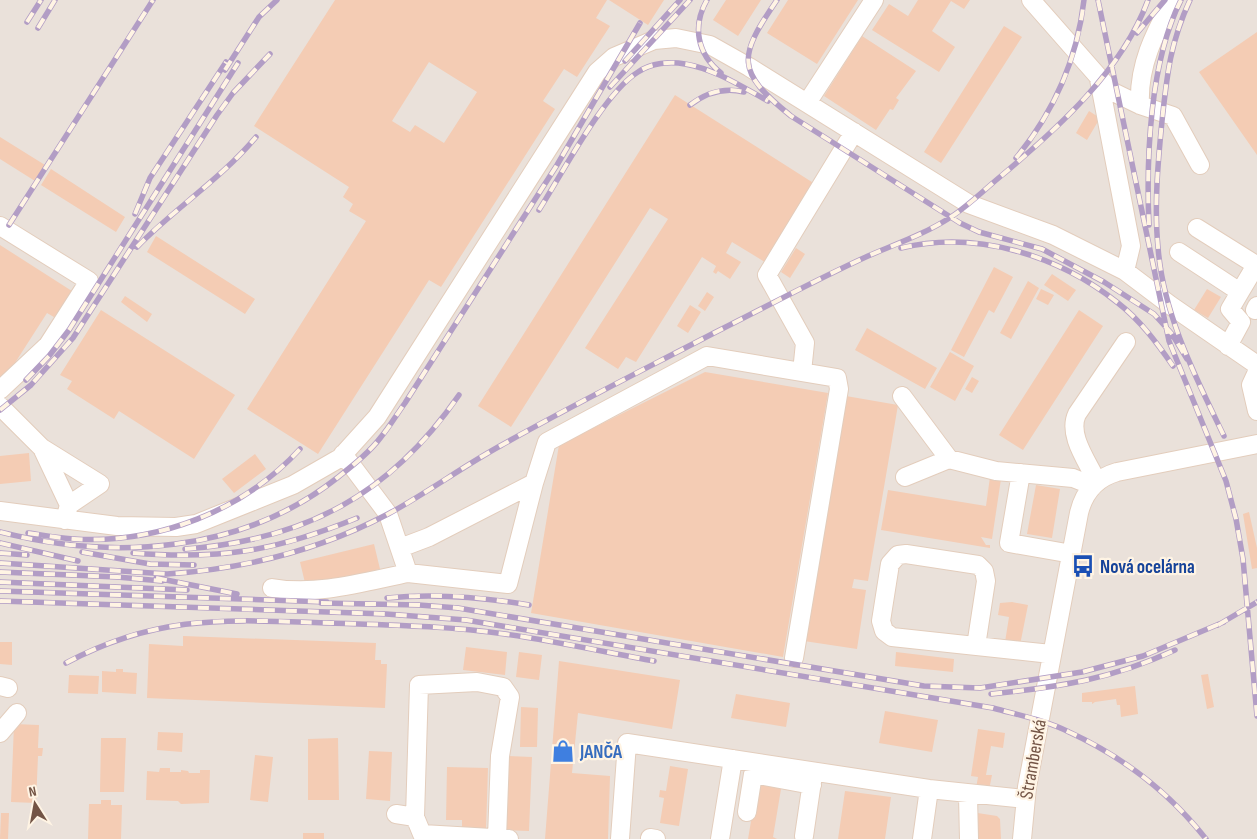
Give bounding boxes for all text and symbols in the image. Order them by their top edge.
bus stop icon: Nová ocelárna [1070,553,1096,579]
place label: Nová ocelárna [1100,556,1195,579]
street label: Štramberská [1015,718,1052,801]
shop icon: JANČA [550,738,576,764]
place label: JANČA [579,741,623,764]
north arrow [10,779,60,829]
text: N [27,783,38,801]

